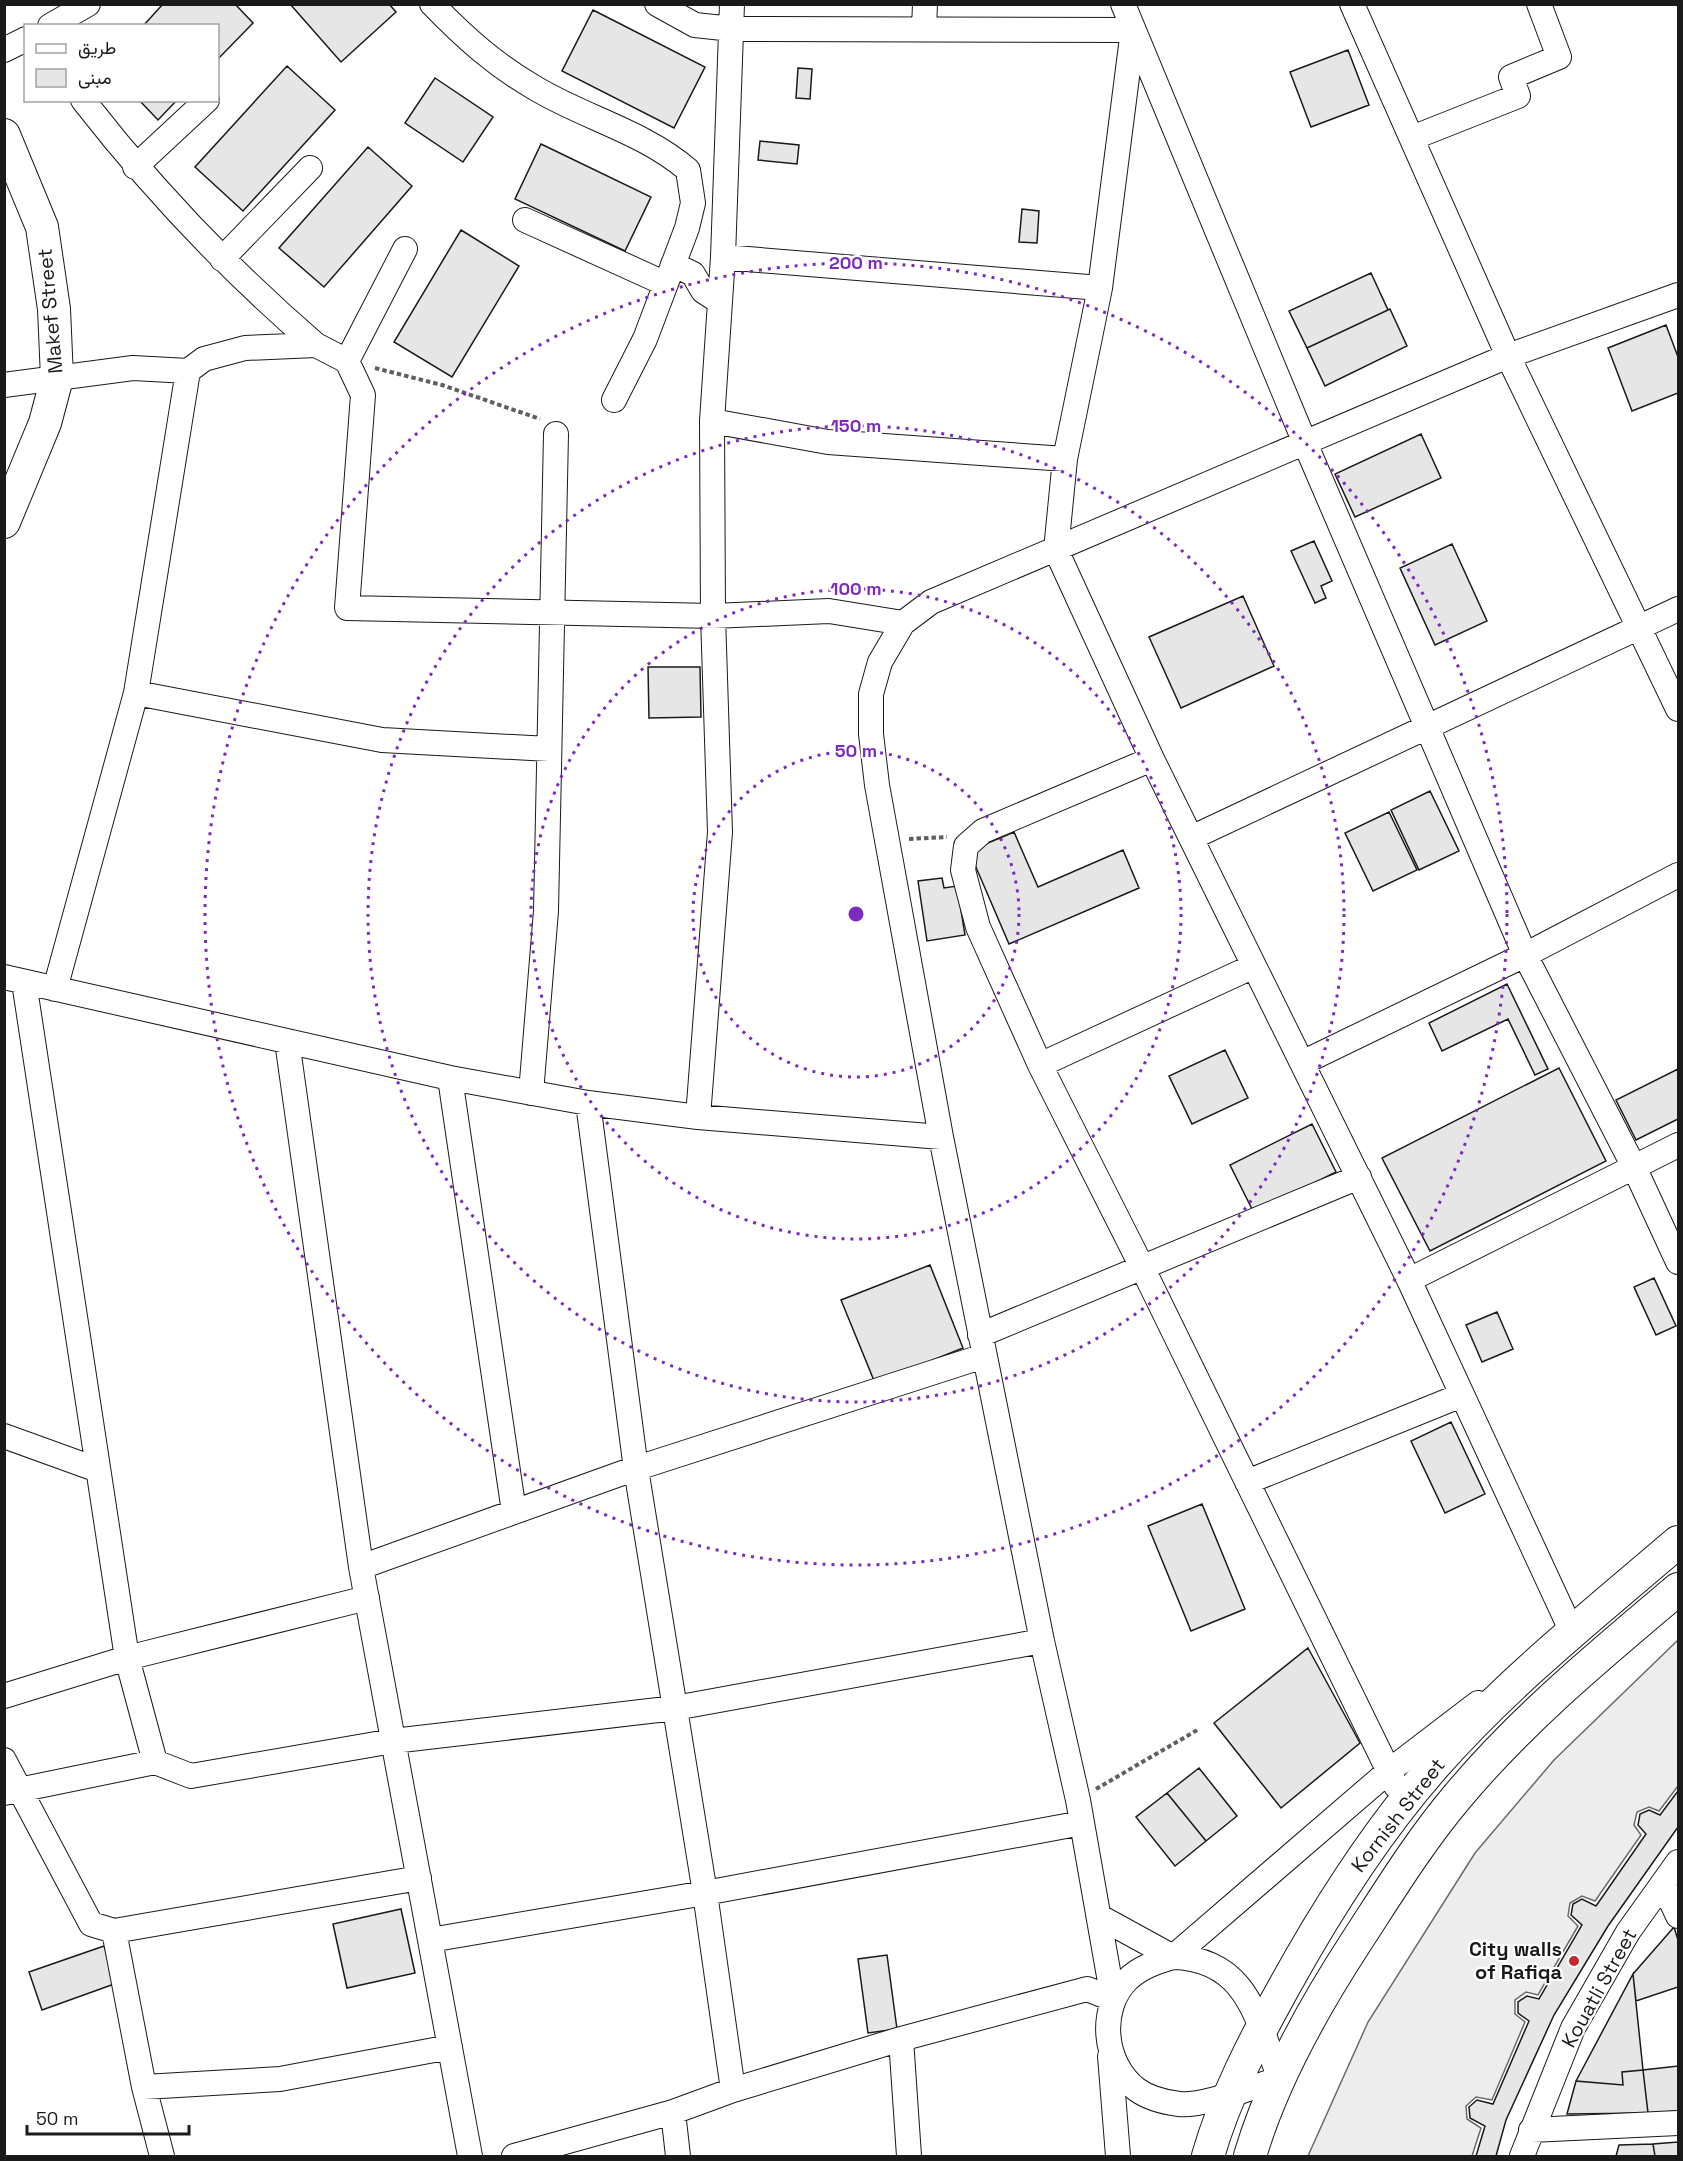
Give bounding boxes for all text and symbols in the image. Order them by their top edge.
legend [24,24,219,102]
text: طريق [78,36,116,59]
text: مبنى [78,66,112,89]
street label: Makef Street [32,247,68,375]
text: 200 m [829,251,883,274]
text: 150 m [831,414,881,437]
text: 100 m [830,577,882,600]
text: 50 m [835,739,877,762]
centre of rings [846,904,866,924]
street label: Kornish Street [1345,1753,1451,1877]
street label: Kouatli Street [1556,1924,1642,2052]
place label: City walls of Rafiqa [1469,1936,1562,1985]
marker: City walls of Rafiqa [1567,1954,1581,1968]
scale bar [27,2098,189,2136]
text: 50 m [36,2107,78,2130]

